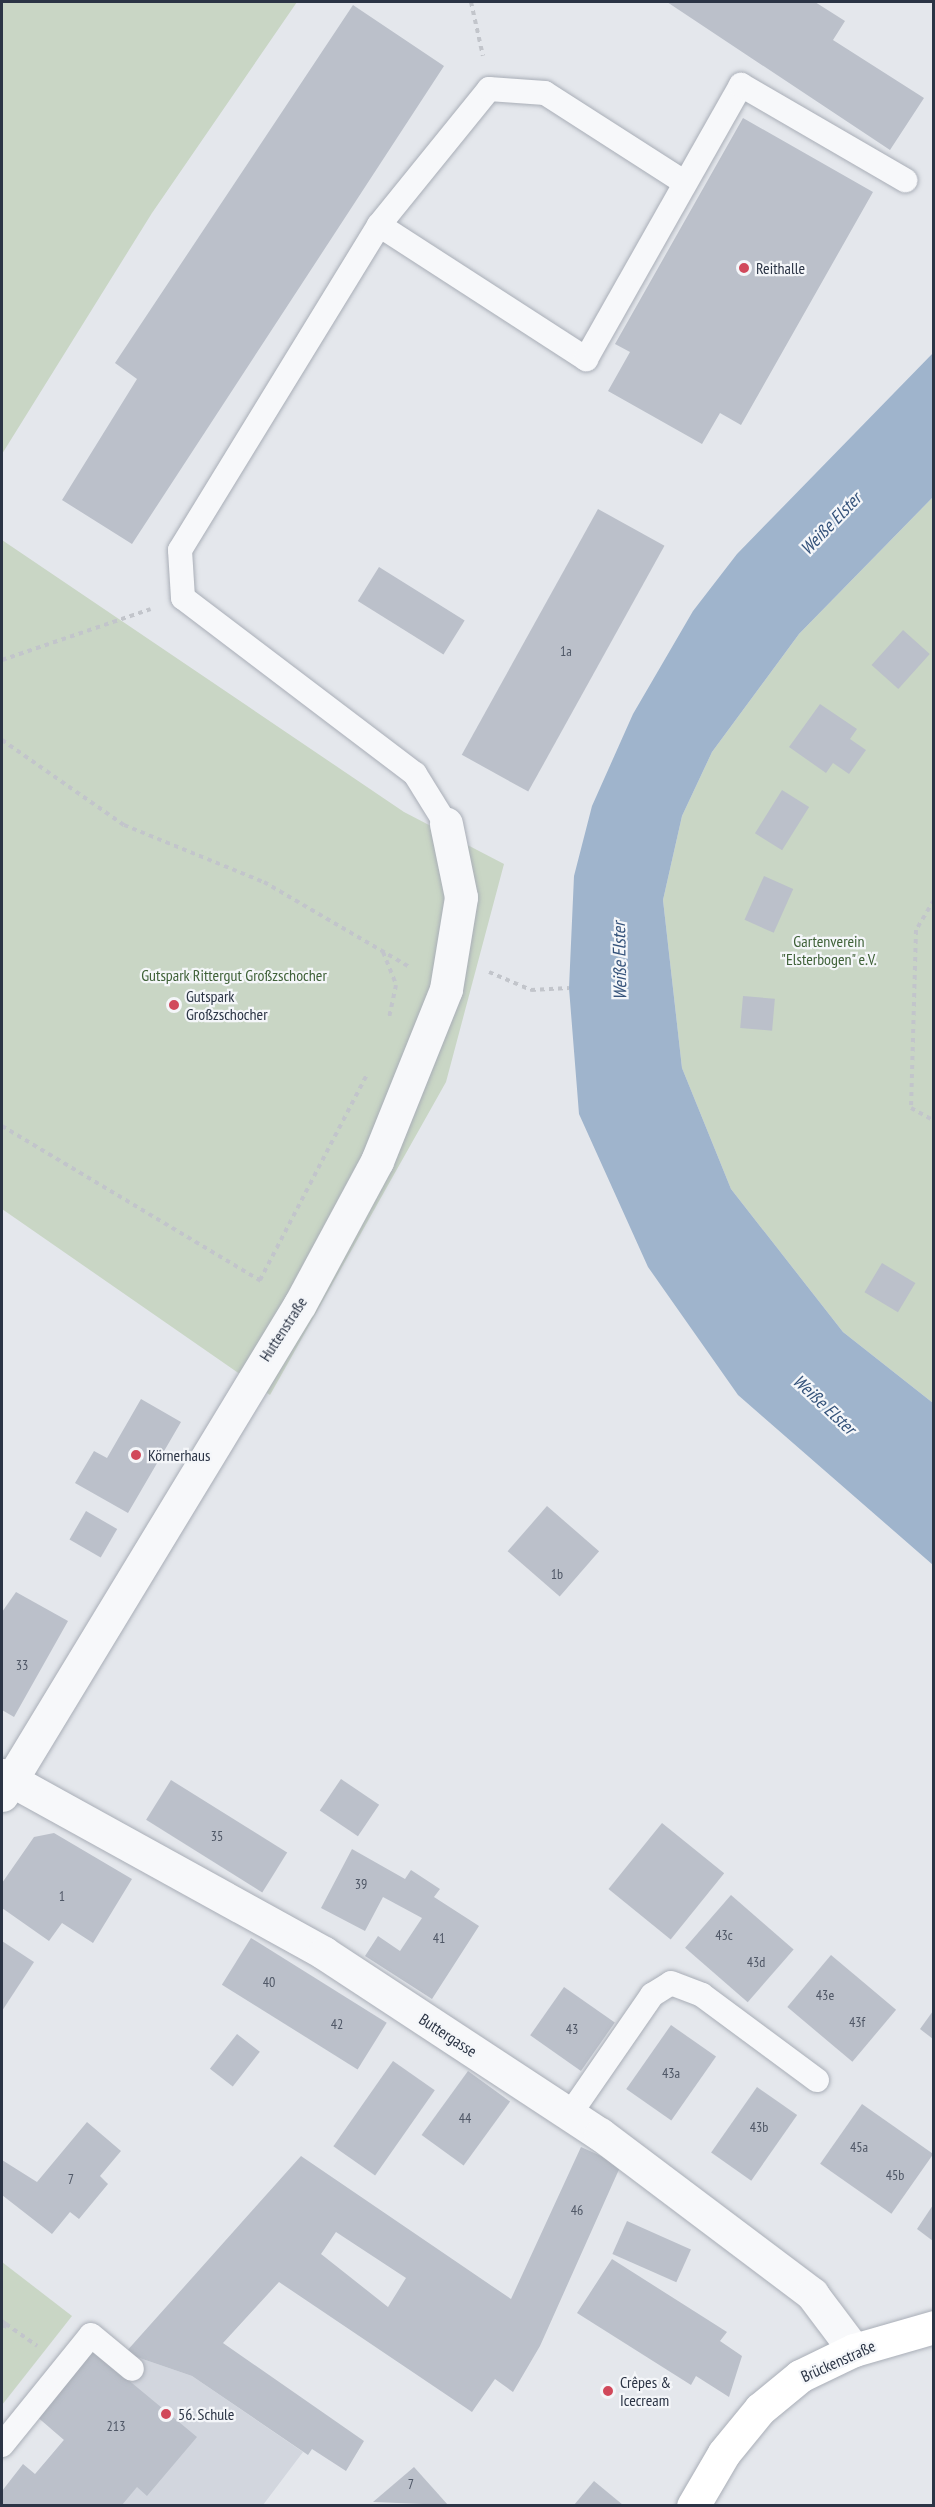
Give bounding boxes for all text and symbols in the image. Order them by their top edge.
place label: Reithalle [756,258,805,278]
marker: Reithalle [737,261,751,275]
water label: Weiße Elster [796,488,866,560]
house number: 1a [560,643,572,659]
water label: Weiße Elster [609,922,631,1000]
park label: Gartenverein "Elsterbogen" e.V. [781,931,877,969]
park label: Gutspark Rittergut Großzschocher [141,965,327,985]
place label: Gutspark Großzschocher [186,986,268,1024]
marker: Gutspark Großzschocher [167,998,181,1012]
street label: Huttenstraße [255,1293,311,1365]
water label: Weiße Elster [788,1371,860,1439]
place label: Körnerhaus [148,1445,210,1465]
marker: Körnerhaus [129,1448,143,1462]
house number: 1b [551,1566,563,1582]
house number: 33 [16,1657,28,1673]
house number: 35 [211,1828,223,1844]
house number: 39 [355,1876,367,1892]
house number: 1 [59,1888,65,1904]
house number: 43c [715,1927,733,1943]
house number: 41 [433,1930,445,1946]
house number: 43d [747,1954,765,1970]
house number: 40 [263,1974,275,1990]
house number: 43e [816,1987,834,2003]
street label: Buttergasse [416,2009,480,2061]
house number: 43f [849,2014,865,2030]
house number: 42 [331,2016,343,2032]
house number: 43 [566,2021,578,2037]
house number: 43a [662,2065,680,2081]
house number: 44 [459,2110,471,2126]
house number: 43b [750,2119,768,2135]
house number: 45a [850,2139,868,2155]
house number: 45b [886,2167,904,2183]
house number: 7 [68,2171,74,2187]
house number: 46 [571,2202,583,2218]
street label: Brückenstraße [798,2336,878,2386]
place label: Crêpes & Icecream [620,2372,671,2410]
marker: Crêpes & Icecream [601,2384,615,2398]
place label: 56. Schule [178,2404,236,2424]
marker: 56. Schule [159,2407,173,2421]
house number: 213 [107,2418,125,2434]
house number: 7 [408,2476,414,2492]

